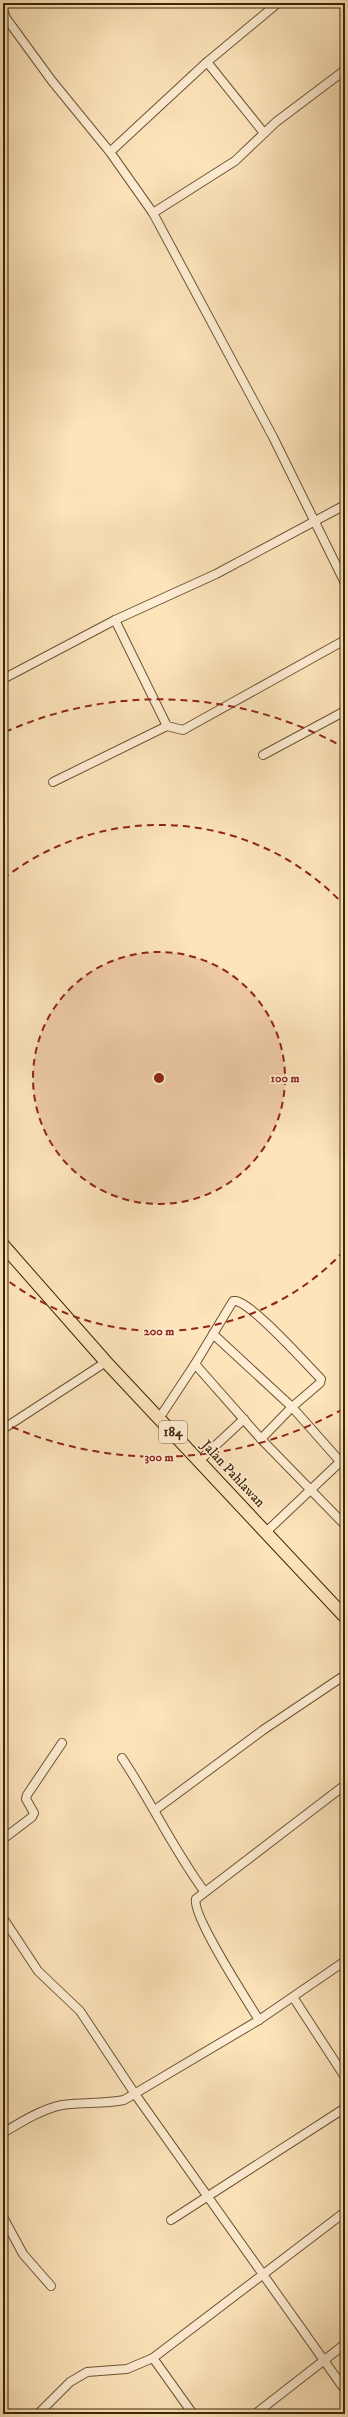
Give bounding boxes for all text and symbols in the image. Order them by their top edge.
centre of rings [152,1071,166,1085]
text: 100 m [271,1071,299,1086]
text: 200 m [144,1324,174,1339]
road number: 184 [159,1421,187,1443]
street label: Jalan Pahlawan [196,1435,269,1512]
text: 300 m [145,1450,173,1465]

